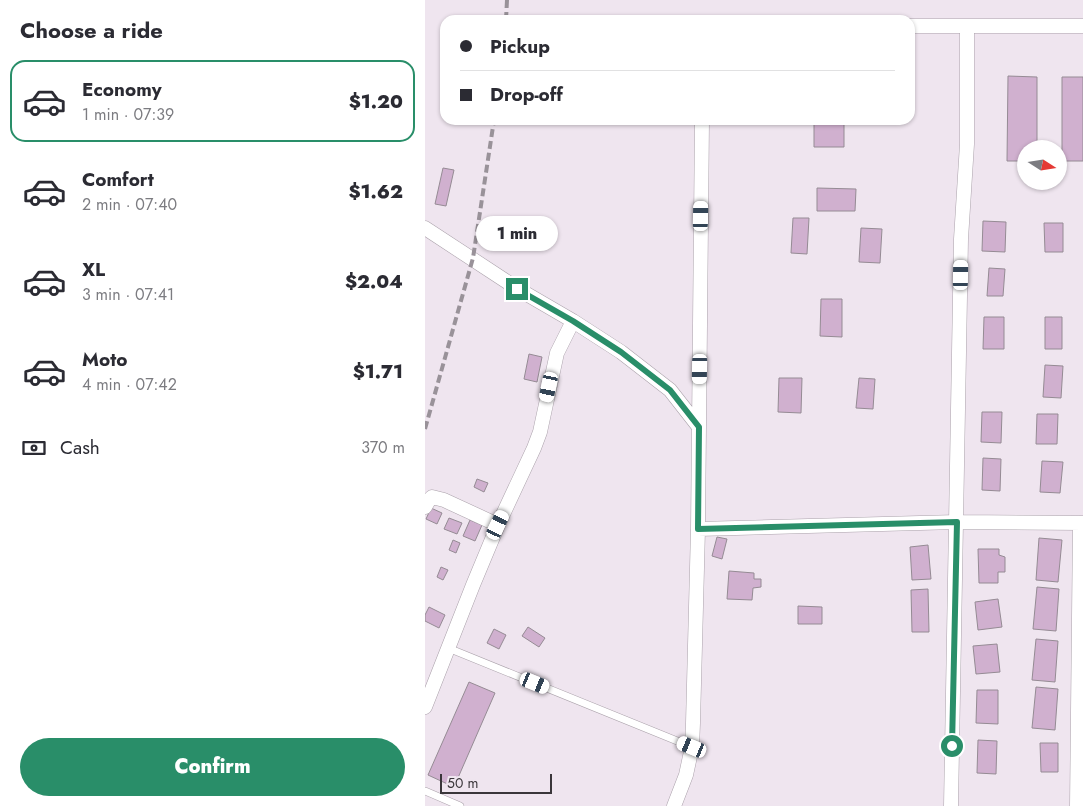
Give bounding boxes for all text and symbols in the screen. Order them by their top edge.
text: Choose a ride [20,14,163,46]
text: Pickup [490,33,550,60]
text: Economy [82,76,162,103]
icon: car [22,79,67,124]
text: Drop-off [490,81,563,108]
text: $1.20 [349,88,403,115]
text: 1 min · 07:39 [82,103,174,126]
north arrow [1017,140,1067,190]
map controls [1017,140,1067,190]
text: Comfort [82,166,154,193]
icon: car [22,169,67,214]
text: $1.62 [348,178,403,205]
text: 2 min · 07:40 [82,193,177,216]
car [693,201,708,231]
callout: 1 min [476,216,558,252]
text: 1 min [497,222,537,245]
text: XL [82,256,105,283]
icon: car [22,259,67,304]
car [953,260,968,290]
text: $2.04 [345,268,403,295]
route end [506,278,528,300]
text: 3 min · 07:41 [82,283,174,306]
text: Moto [82,346,127,373]
icon: car [22,349,67,394]
car [692,354,707,384]
text: $1.71 [353,358,403,385]
car [538,371,559,403]
text: 4 min · 07:42 [82,373,177,396]
icon: cash [20,434,48,462]
text: Cash [60,434,100,461]
text: 370 m [361,436,405,459]
car [484,508,511,542]
car [518,670,551,696]
car [675,734,708,760]
route start [941,735,963,757]
button: Confirm [20,738,405,796]
scale bar [440,771,553,794]
text: 50 m [447,773,478,793]

